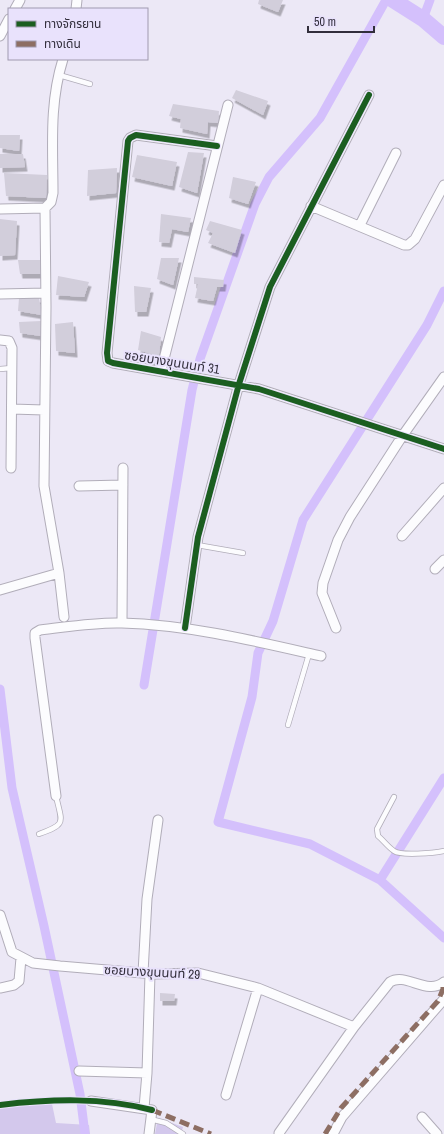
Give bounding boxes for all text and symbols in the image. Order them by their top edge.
legend [8,8,148,60]
scale bar [308,8,374,34]
text: 50 m [314,14,336,30]
text: ทางจักรยาน [44,16,101,32]
text: ทางเดิน [44,36,81,52]
street label: ซอยบางขุนนนท์ 31 [123,346,221,378]
street label: ซอยบางขุนนนท์ 29 [103,961,201,983]

